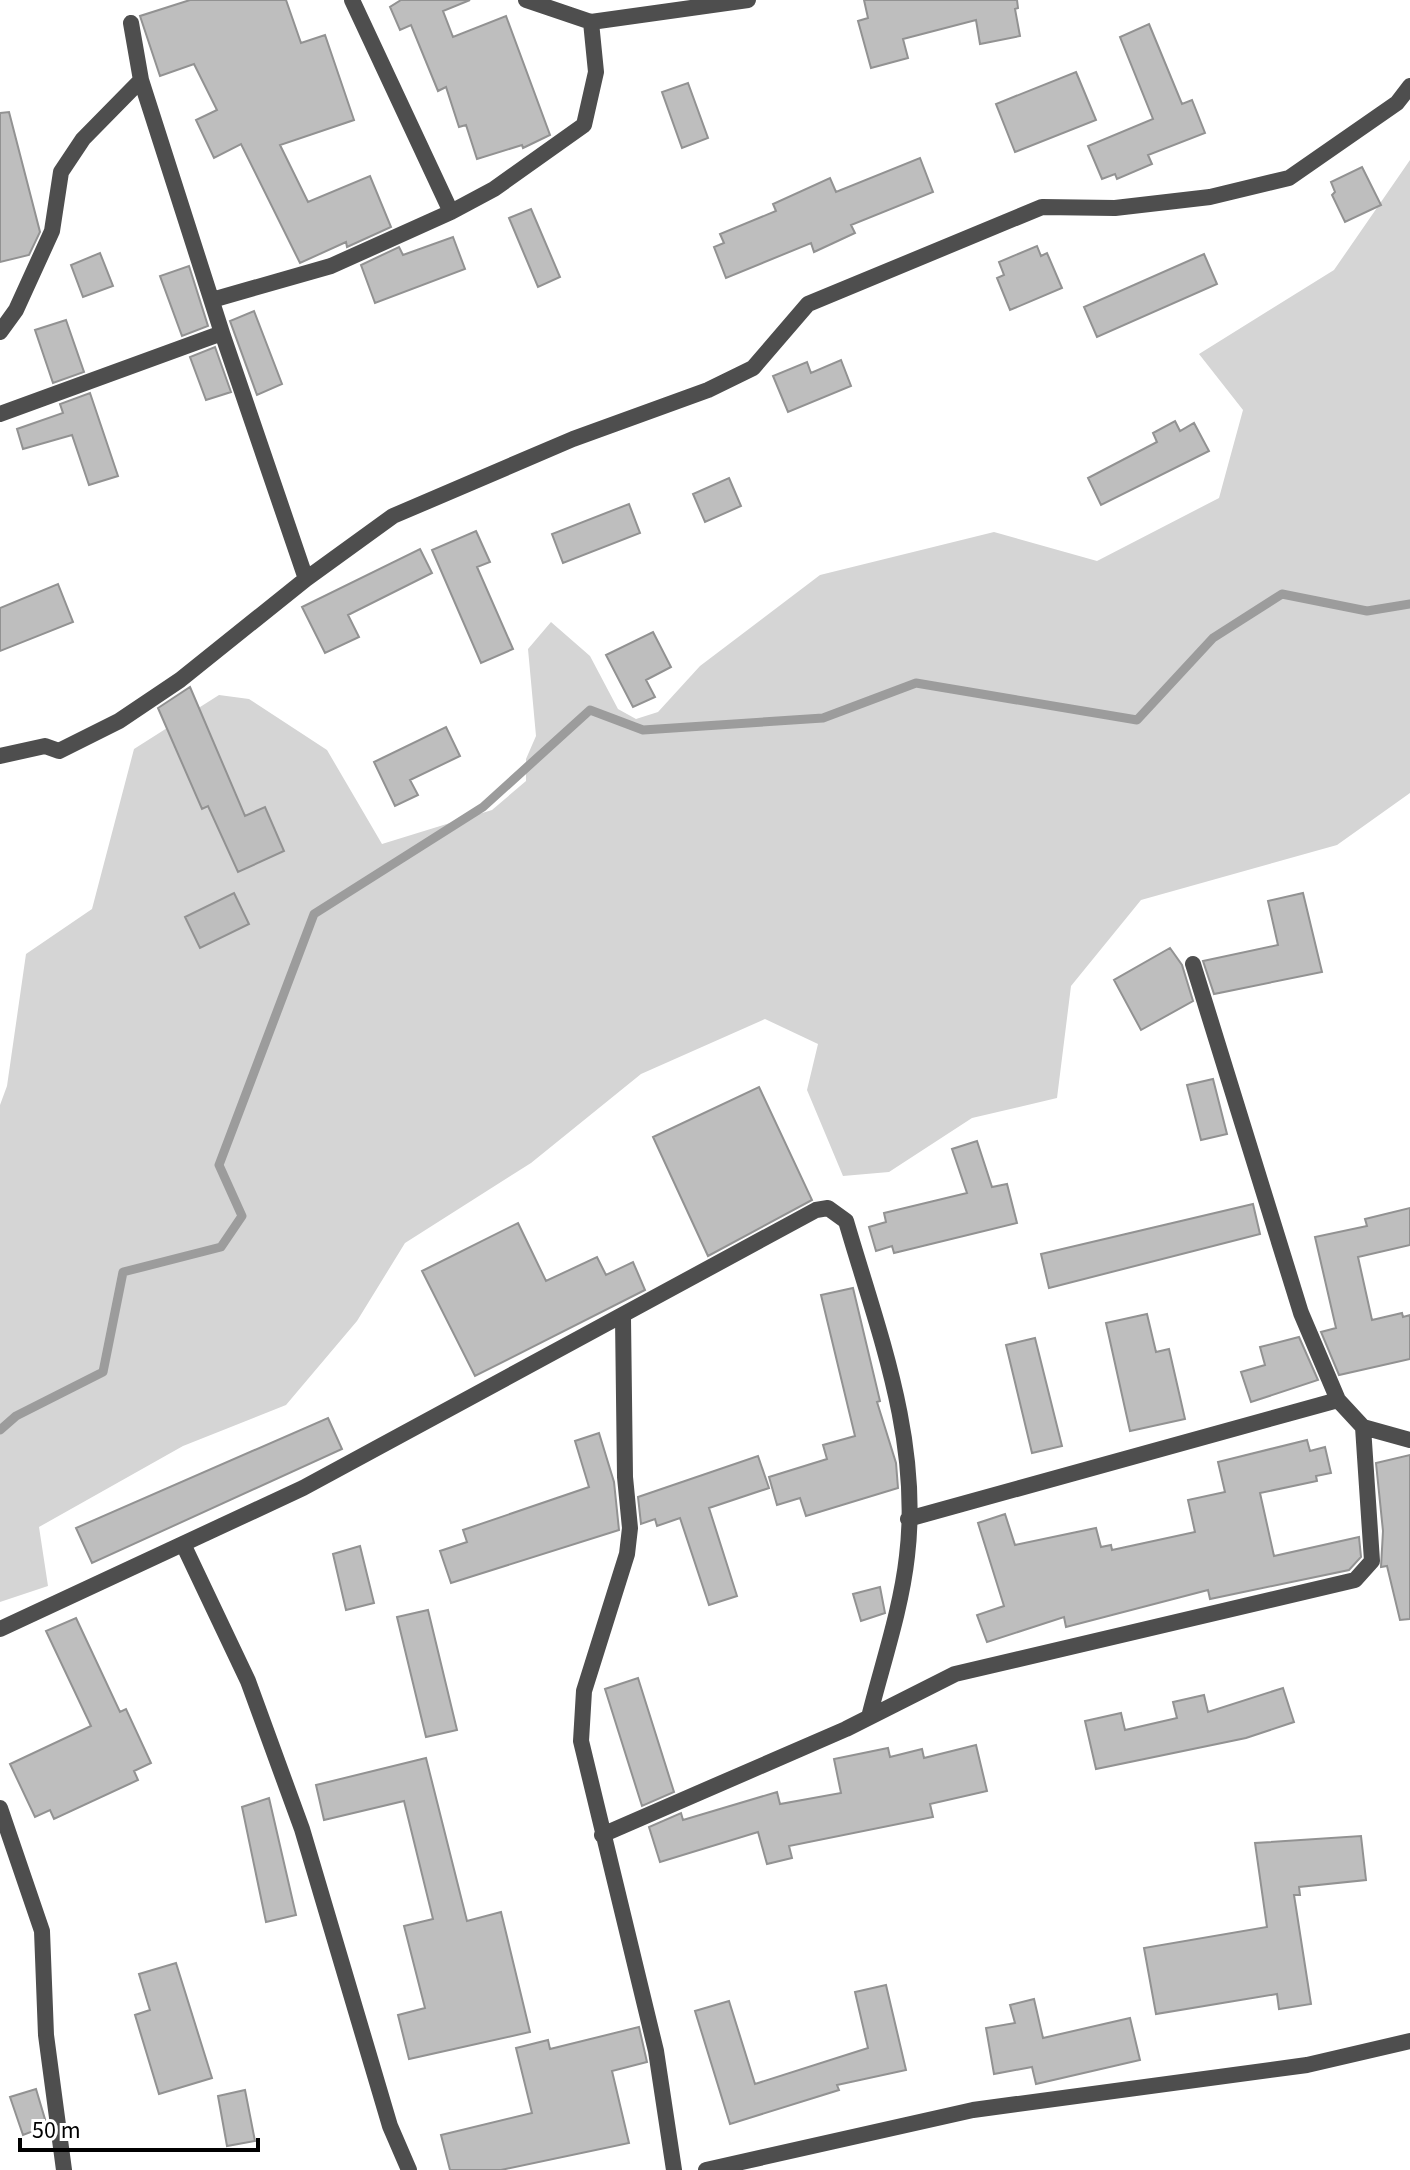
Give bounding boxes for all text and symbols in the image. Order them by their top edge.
scale bar [20,2102,258,2152]
text: 50 m [32,2113,81,2148]

